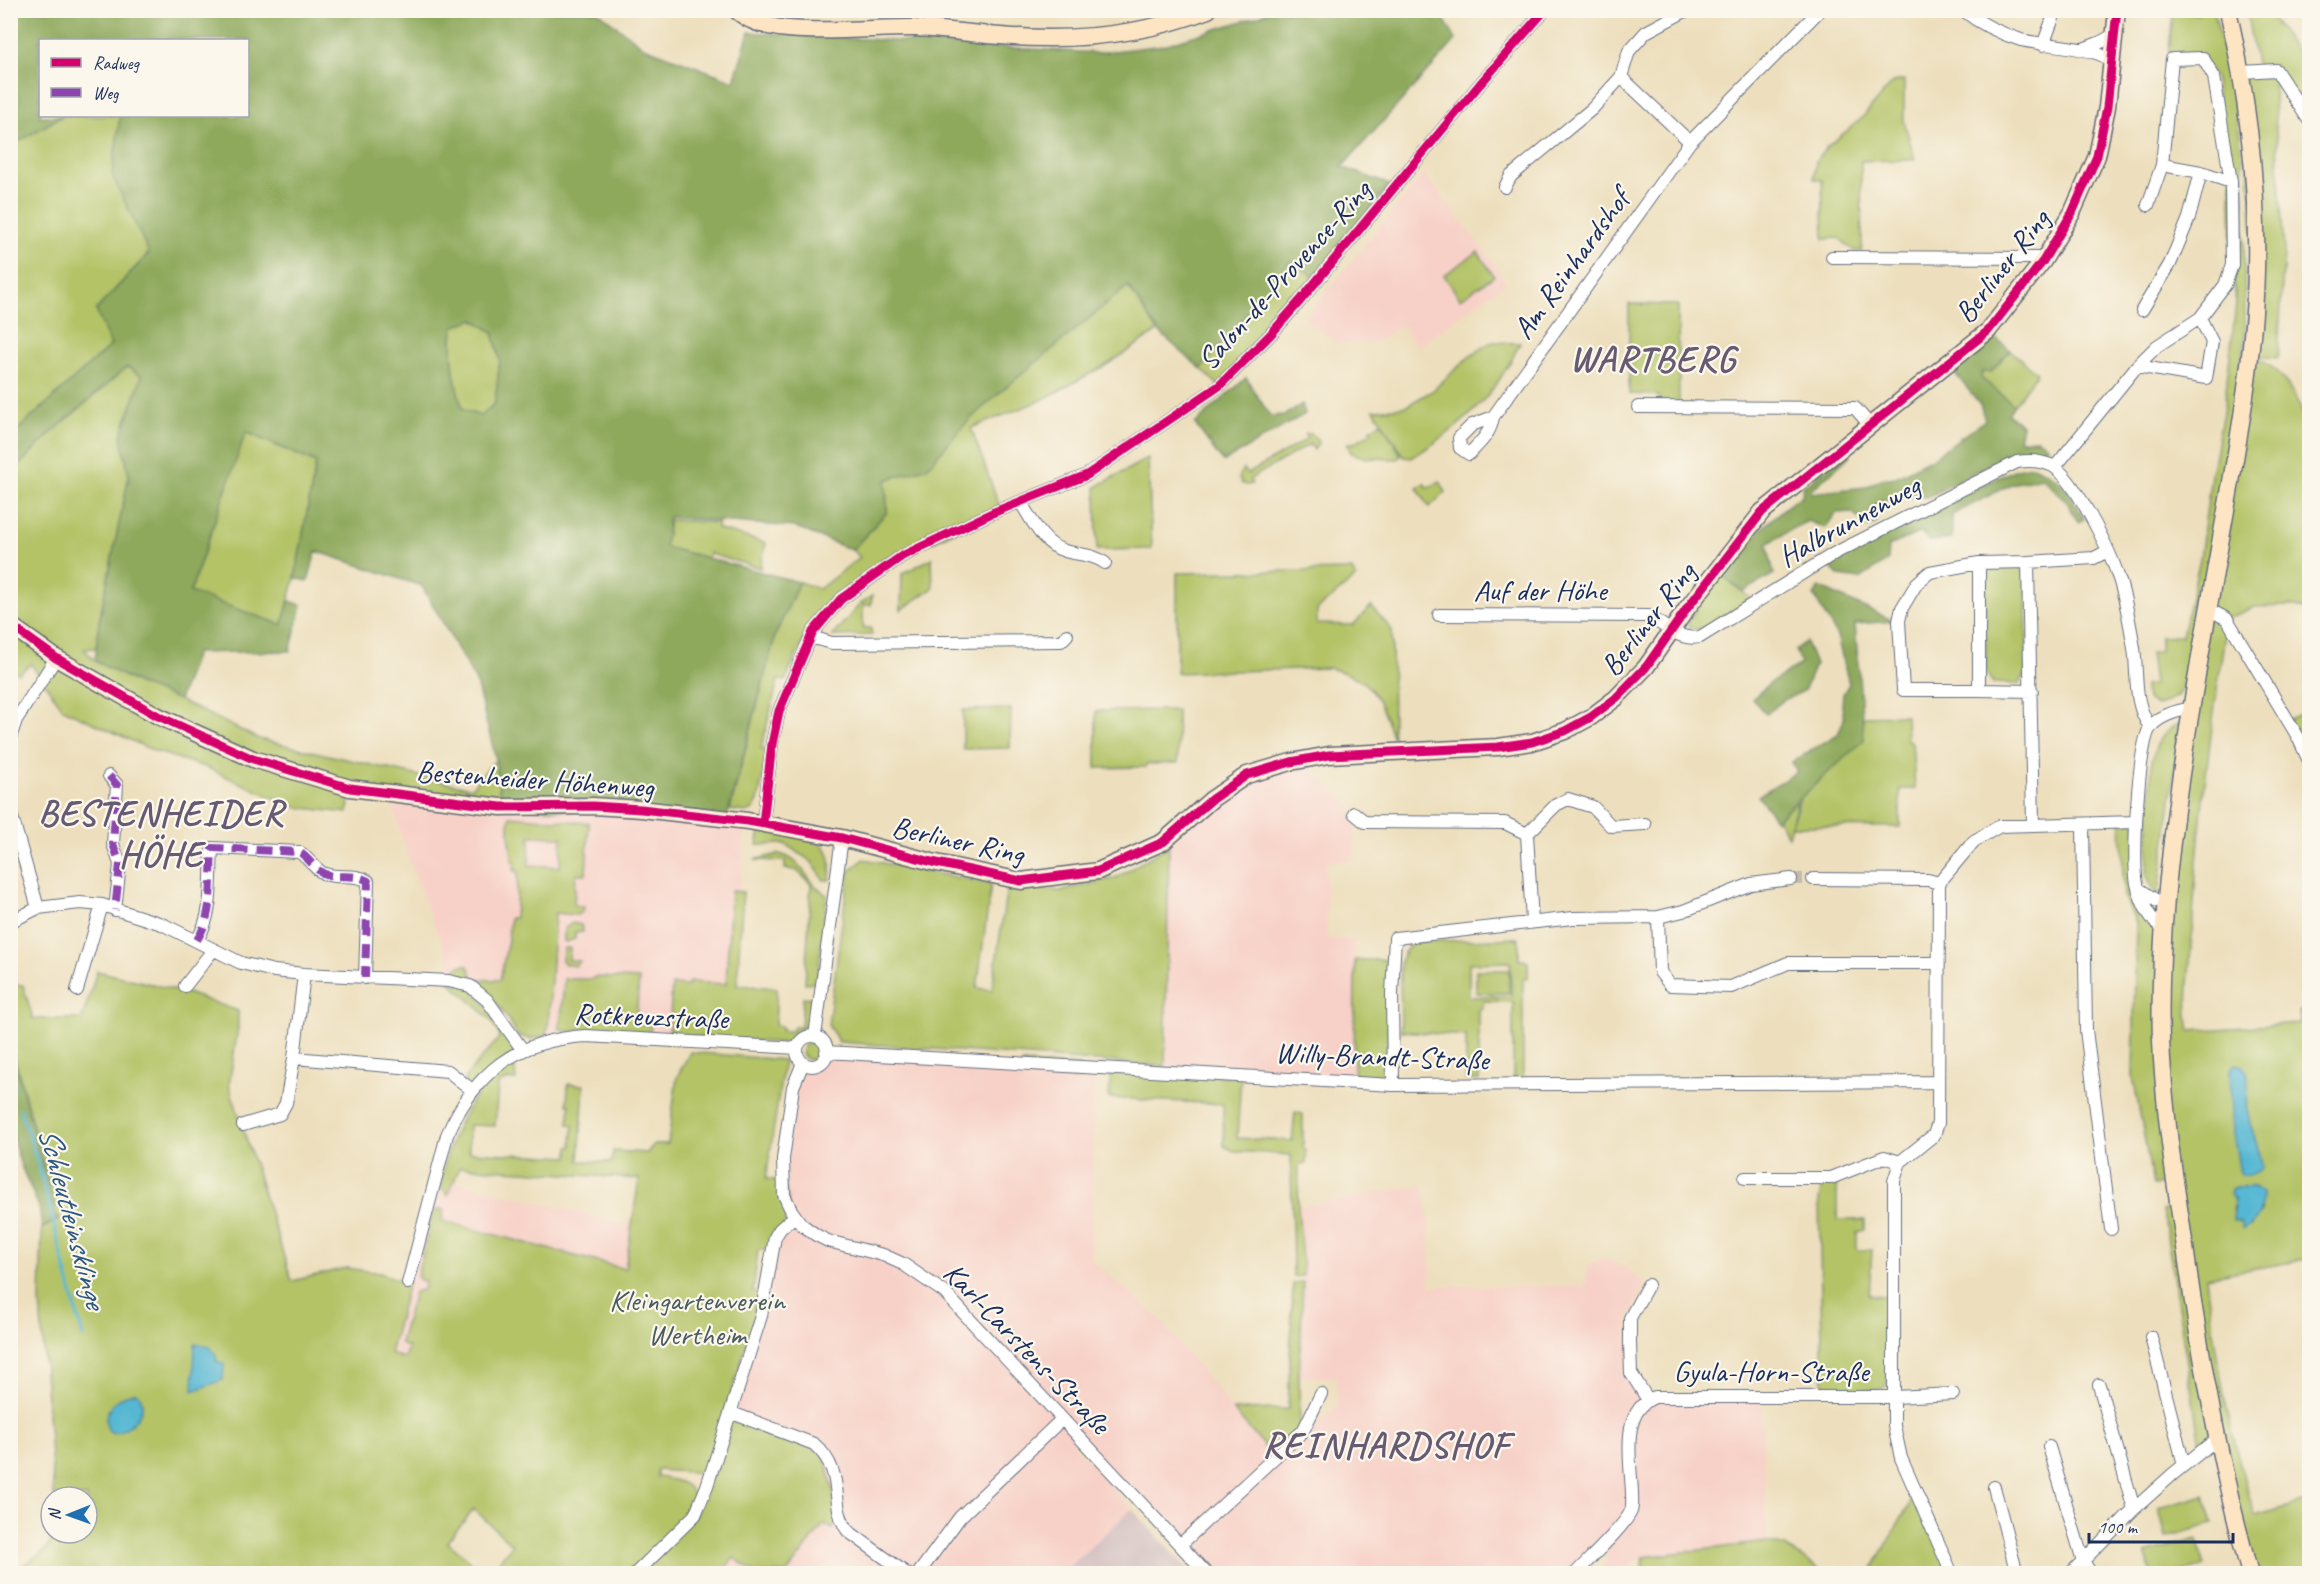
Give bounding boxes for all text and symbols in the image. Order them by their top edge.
legend [39,39,249,117]
text: Radweg [93,52,141,74]
text: Weg [93,82,120,104]
street label: Salon-de-Provence-Ring [1189,171,1381,378]
street label: Am Reinhardshof [1504,177,1642,346]
street label: Berliner Ring [1946,200,2060,331]
district label: WARTBERG [1570,336,1739,382]
street label: Halbrunnenweg [1771,465,1929,575]
street label: Berliner Ring [1592,553,1706,684]
street label: Auf der Höhe [1474,571,1609,609]
street label: Bestenheider Höhenweg [415,752,656,806]
district label: BESTENHEIDER HÖHE [38,790,288,877]
street label: Berliner Ring [889,807,1030,873]
street label: Rotkreuzstraße [573,994,731,1038]
street label: Willy-Brandt-Straße [1275,1033,1492,1079]
water label: Schleutleinsklinge [29,1122,117,1316]
street label: Karl-Carstens-Straße [935,1254,1120,1444]
park label: Kleingartenverein Wertheim [609,1281,786,1353]
street label: Gyula-Horn-Straße [1674,1352,1871,1390]
district label: REINHARDSHOF [1262,1422,1515,1468]
north arrow [39,1485,99,1545]
scale bar [2089,1506,2233,1544]
text: N [45,1507,65,1520]
text: 100 m [2098,1516,2139,1538]

